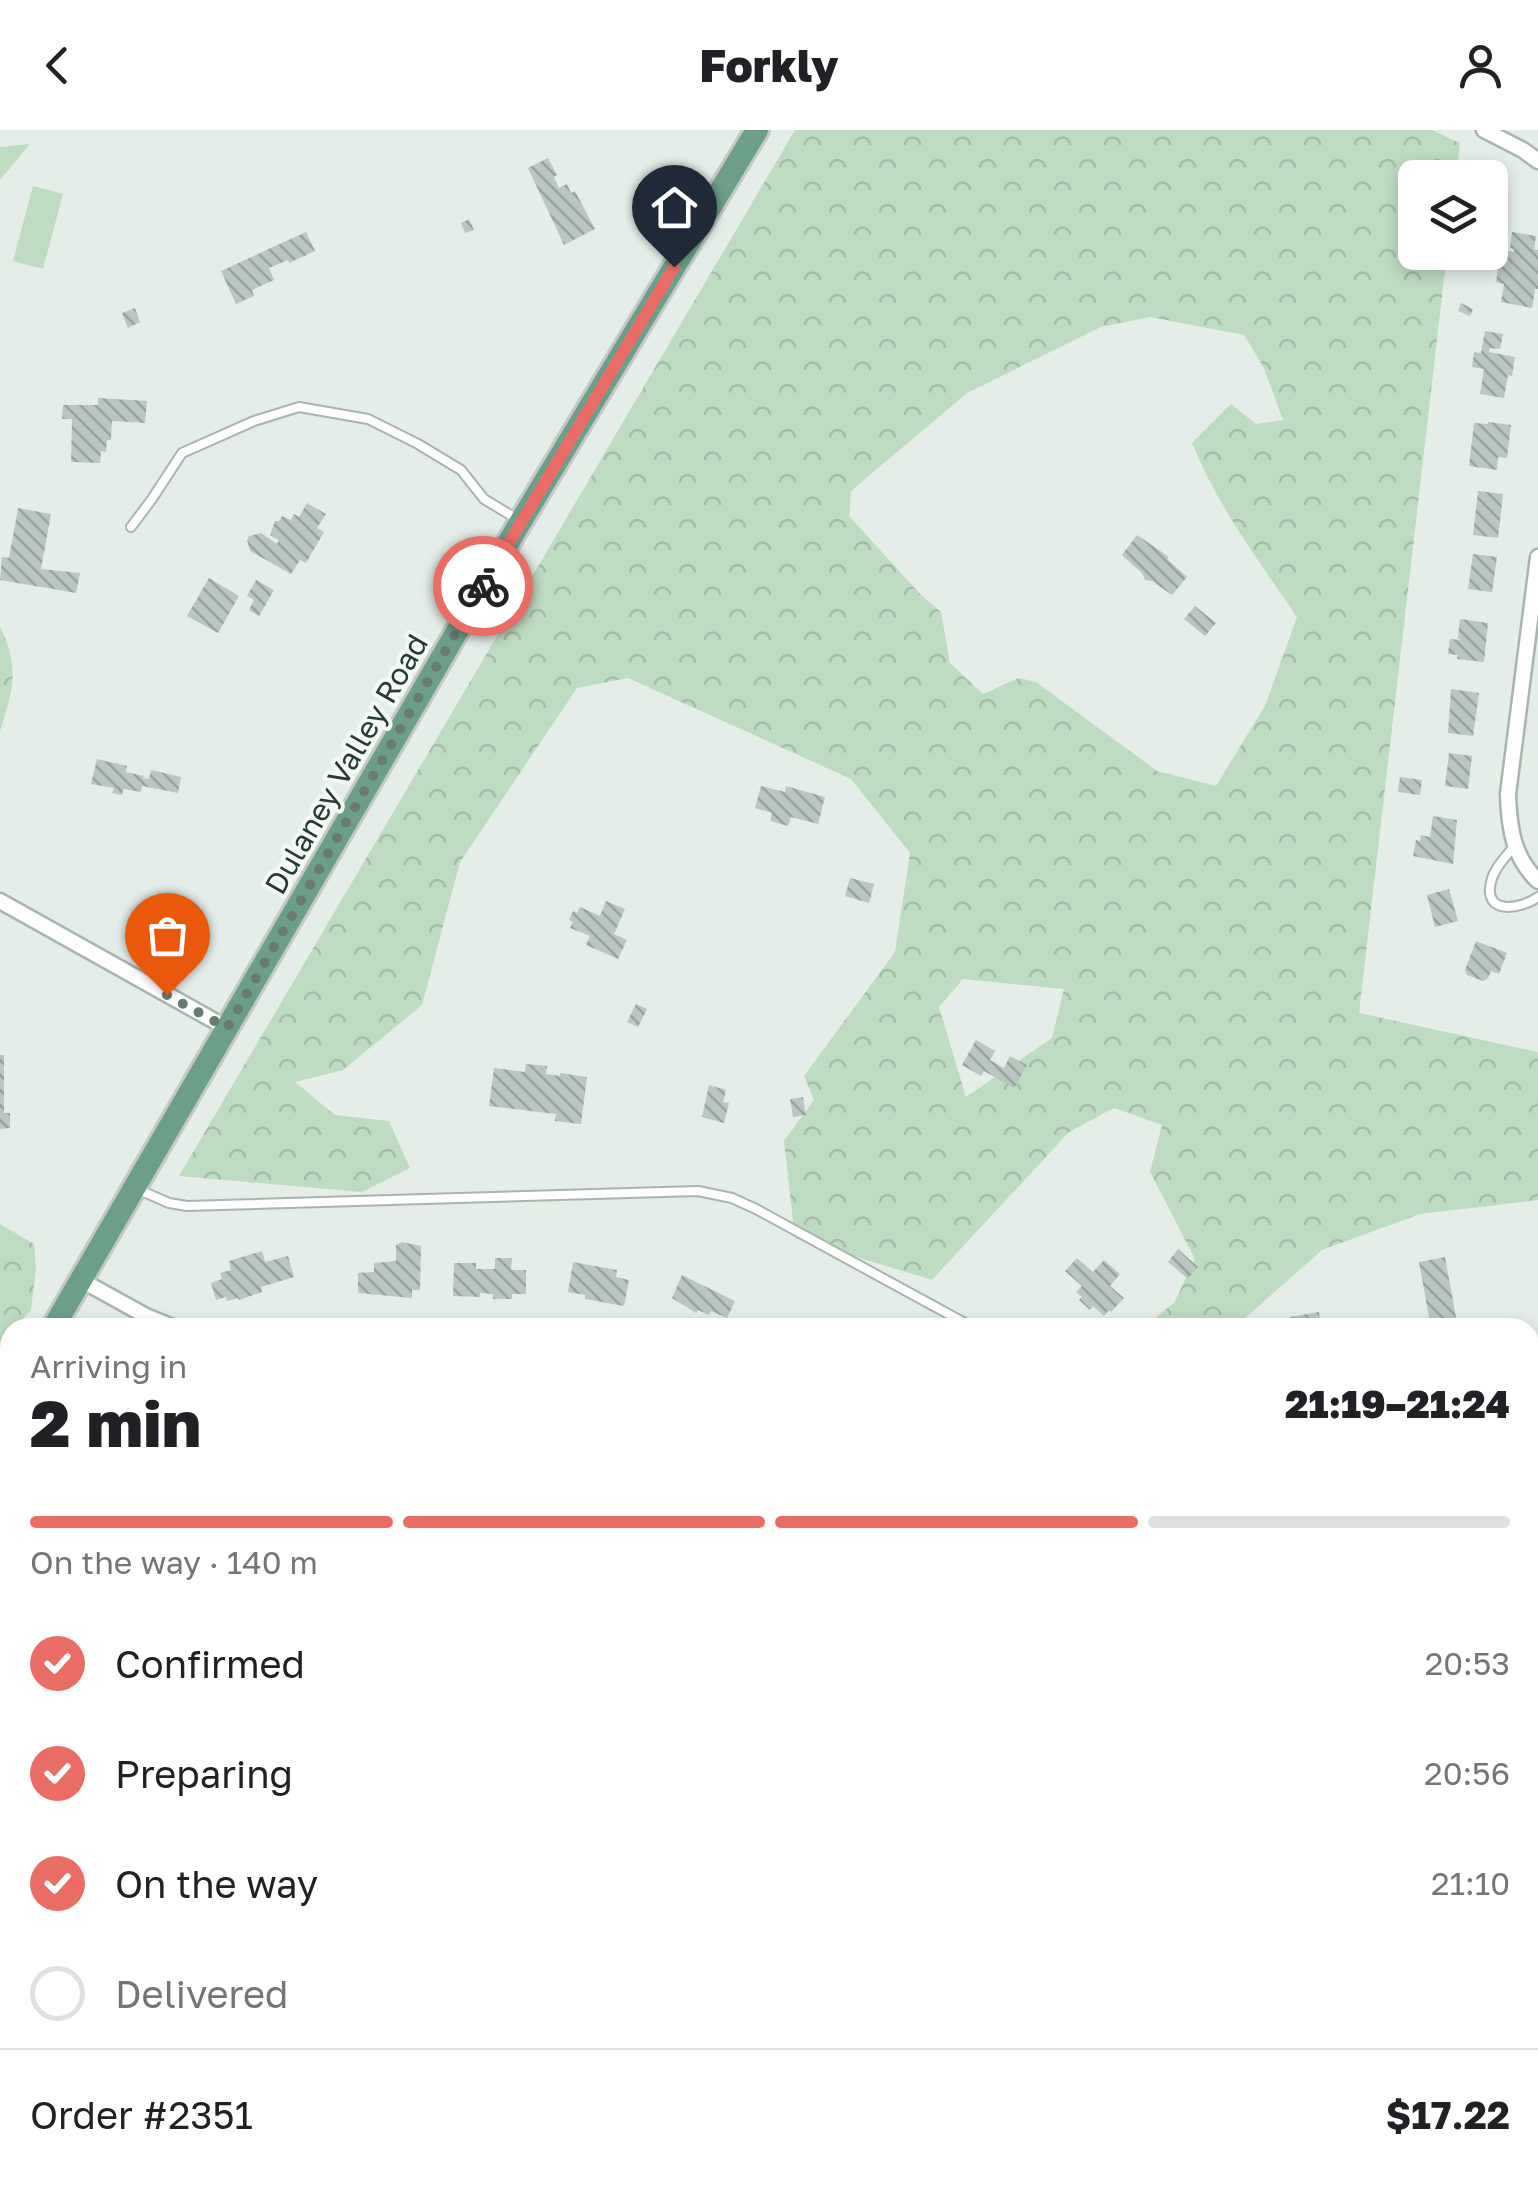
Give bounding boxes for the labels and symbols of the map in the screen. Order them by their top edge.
pin [632,165,717,268]
courier [433,536,533,636]
street label: Dulaney Valley Road [257,628,435,900]
pin [125,893,210,996]

